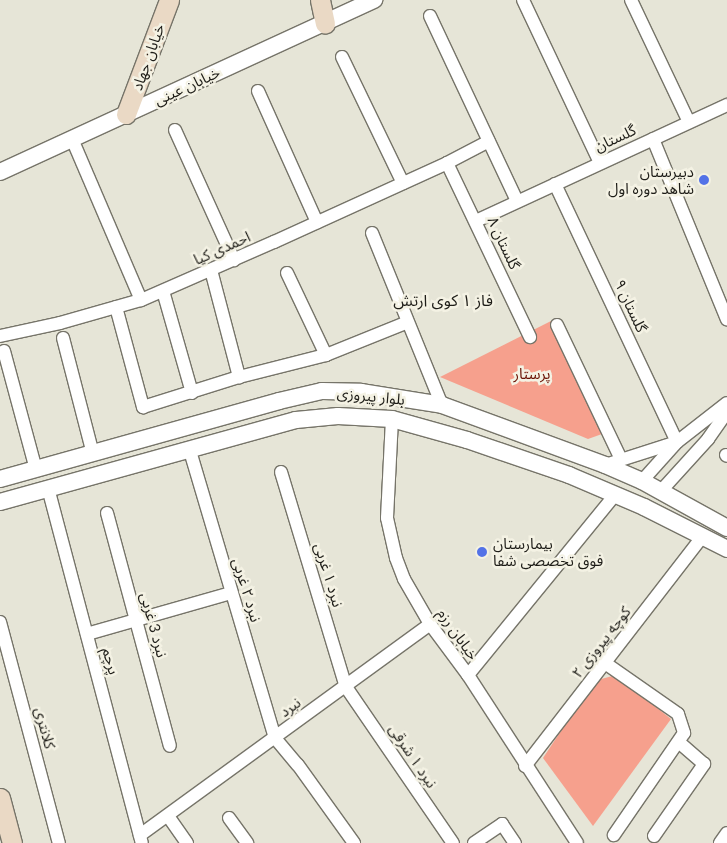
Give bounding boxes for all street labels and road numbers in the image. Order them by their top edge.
street label: خیابان جهاد [128,21,168,93]
street label: خیابان عینی [151,63,223,109]
street label: گلستان [591,121,639,155]
street label: گلستان ۸ [484,214,524,272]
street label: احمدی کیا [191,227,253,269]
street label: گلستان ۹ [611,277,651,335]
street label: بلوار پیروزی [336,383,406,409]
street label: نبرد ۱ غربی [311,541,347,609]
street label: نبرد ۲ غربی [229,556,265,624]
street label: نبرد 3 غربی [137,591,171,659]
street label: کوچه پیروزی ۲ [568,603,634,681]
street label: خیابان رزم [434,605,482,663]
street label: پرچم [99,646,123,676]
street label: نبرد [276,693,304,721]
street label: کلانتری [31,705,59,751]
street label: نبرد ۱ شرقی [385,721,441,791]

